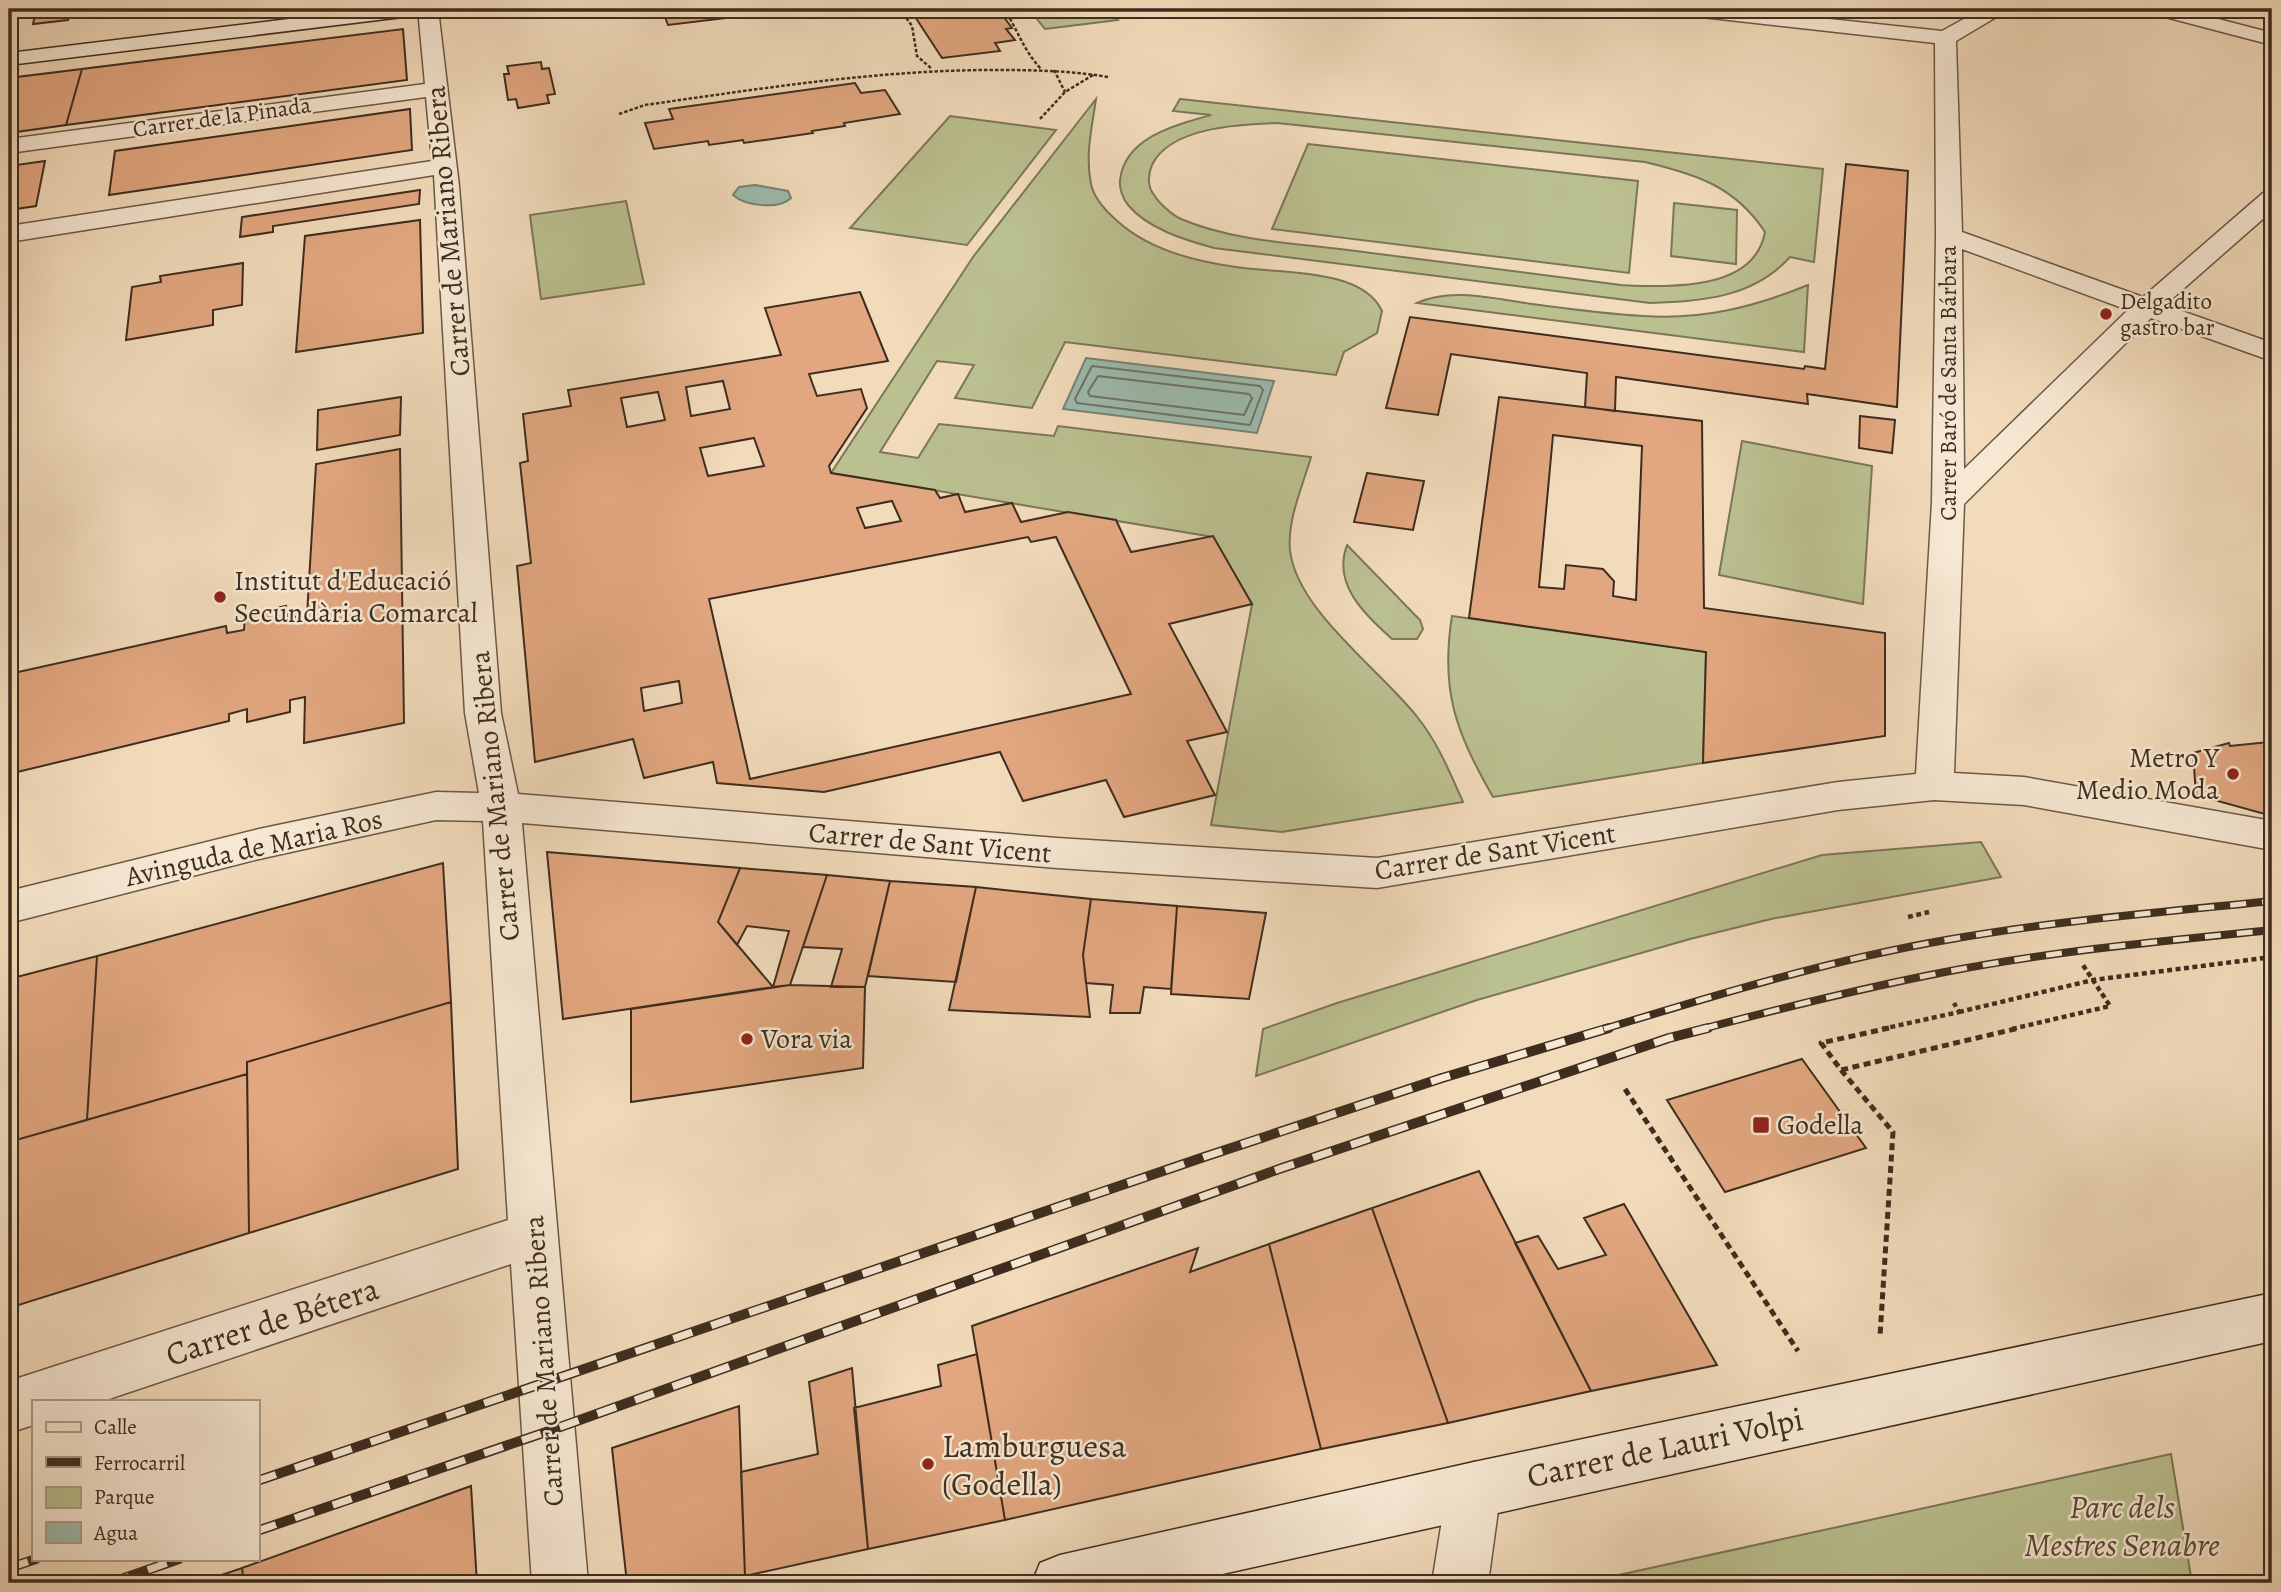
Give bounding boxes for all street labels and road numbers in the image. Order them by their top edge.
street label: Carrer de Mariano Ribera [416,84,480,378]
street label: Carrer de la Pinada [131,89,313,145]
street label: Carrer Baró de Santa Bárbara [1933,245,1964,521]
street label: Carrer de Mariano Ribera [461,649,529,943]
street label: Avinguda de Maria Ros [121,800,386,896]
street label: Carrer de Sant Vicent [807,813,1053,873]
street label: Carrer de Sant Vicent [1372,814,1618,890]
street label: Carrer de Mariano Ribera [515,1214,573,1508]
street label: Carrer de Bétera [160,1265,385,1377]
street label: Carrer de Lauri Volpi [1523,1396,1807,1498]

